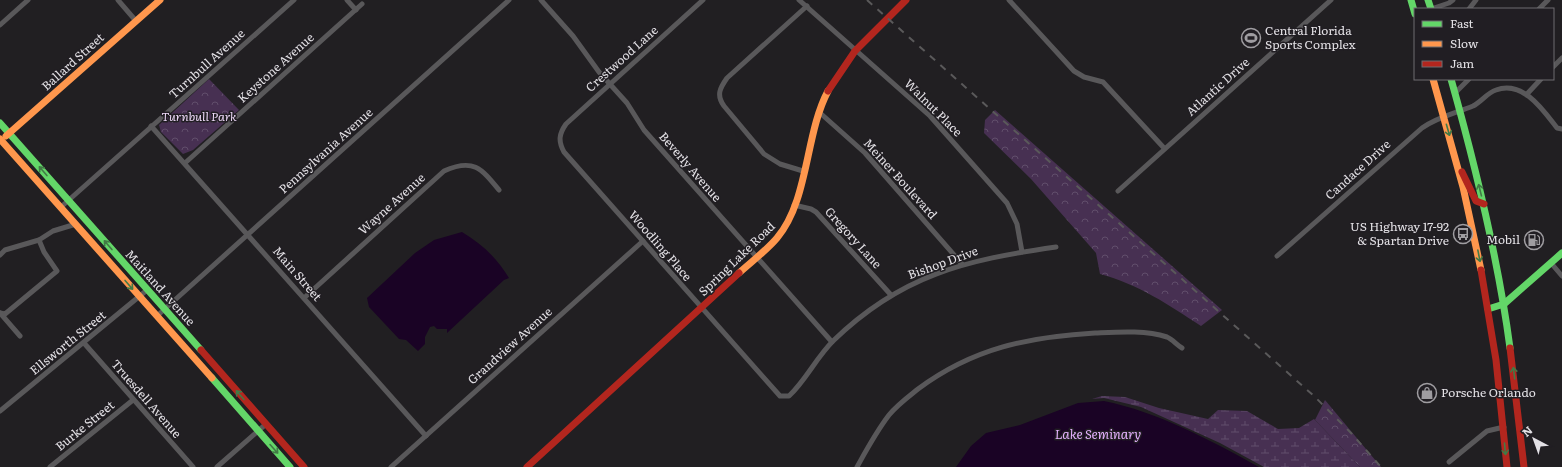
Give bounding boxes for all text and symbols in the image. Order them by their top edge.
legend [1414,8,1554,80]
text: Fast [1450,14,1474,32]
street label: Crestwood Lane [581,21,662,96]
place label: Central Florida Sports Complex [1265,21,1356,53]
street label: Turnbull Avenue [164,24,248,102]
sports icon: Central Florida Sports Complex [1240,27,1262,49]
street label: Ballard Street [37,28,108,94]
street label: Keystone Avenue [233,28,317,106]
text: Slow [1450,34,1479,52]
street label: Atlantic Drive [1182,53,1253,120]
text: Jam [1450,54,1475,72]
street label: Walnut Place [901,74,967,140]
street label: Pennsylvania Avenue [274,103,376,197]
park label: Turnbull Park [161,107,237,125]
one-way arrow [1445,123,1452,136]
street label: Beverly Avenue [655,127,726,205]
street label: Meiner Boulevard [860,134,942,223]
street label: Candace Drive [1321,135,1394,203]
one-way arrow [38,166,47,177]
street label: Wayne Avenue [354,168,429,238]
one-way arrow [1476,183,1484,196]
street label: Gregory Lane [821,203,886,272]
street label: Woodling Place [625,206,697,285]
street label: Spring Lake Road [694,217,779,300]
place label: US Highway 17-92 & Spartan Drive [1350,217,1449,249]
bus stop icon: US Highway 17-92 & Spartan Drive [1452,223,1474,245]
fuel station icon: Mobil [1523,229,1545,251]
place label: Mobil [1486,230,1520,248]
one-way arrow [103,240,112,251]
street label: Bishop Drive [905,241,980,283]
street label: Main Street [269,242,327,305]
street label: Maitland Avenue [122,245,200,329]
one-way arrow [1475,249,1483,262]
one-way arrow [125,280,134,290]
street label: Grandview Avenue [463,302,555,388]
street label: Ellsworth Street [25,306,109,379]
street label: Truesdell Avenue [107,355,186,442]
one-way arrow [1510,366,1518,379]
shop icon: Porsche Orlando [1416,382,1438,404]
place label: Porsche Orlando [1441,383,1536,401]
one-way arrow [235,390,245,400]
street label: Burke Street [51,396,118,455]
north arrow [1514,419,1554,459]
text: N [1518,422,1536,440]
water label: Lake Seminary [1055,424,1141,443]
one-way arrow [1502,442,1509,455]
one-way arrow [270,444,279,454]

